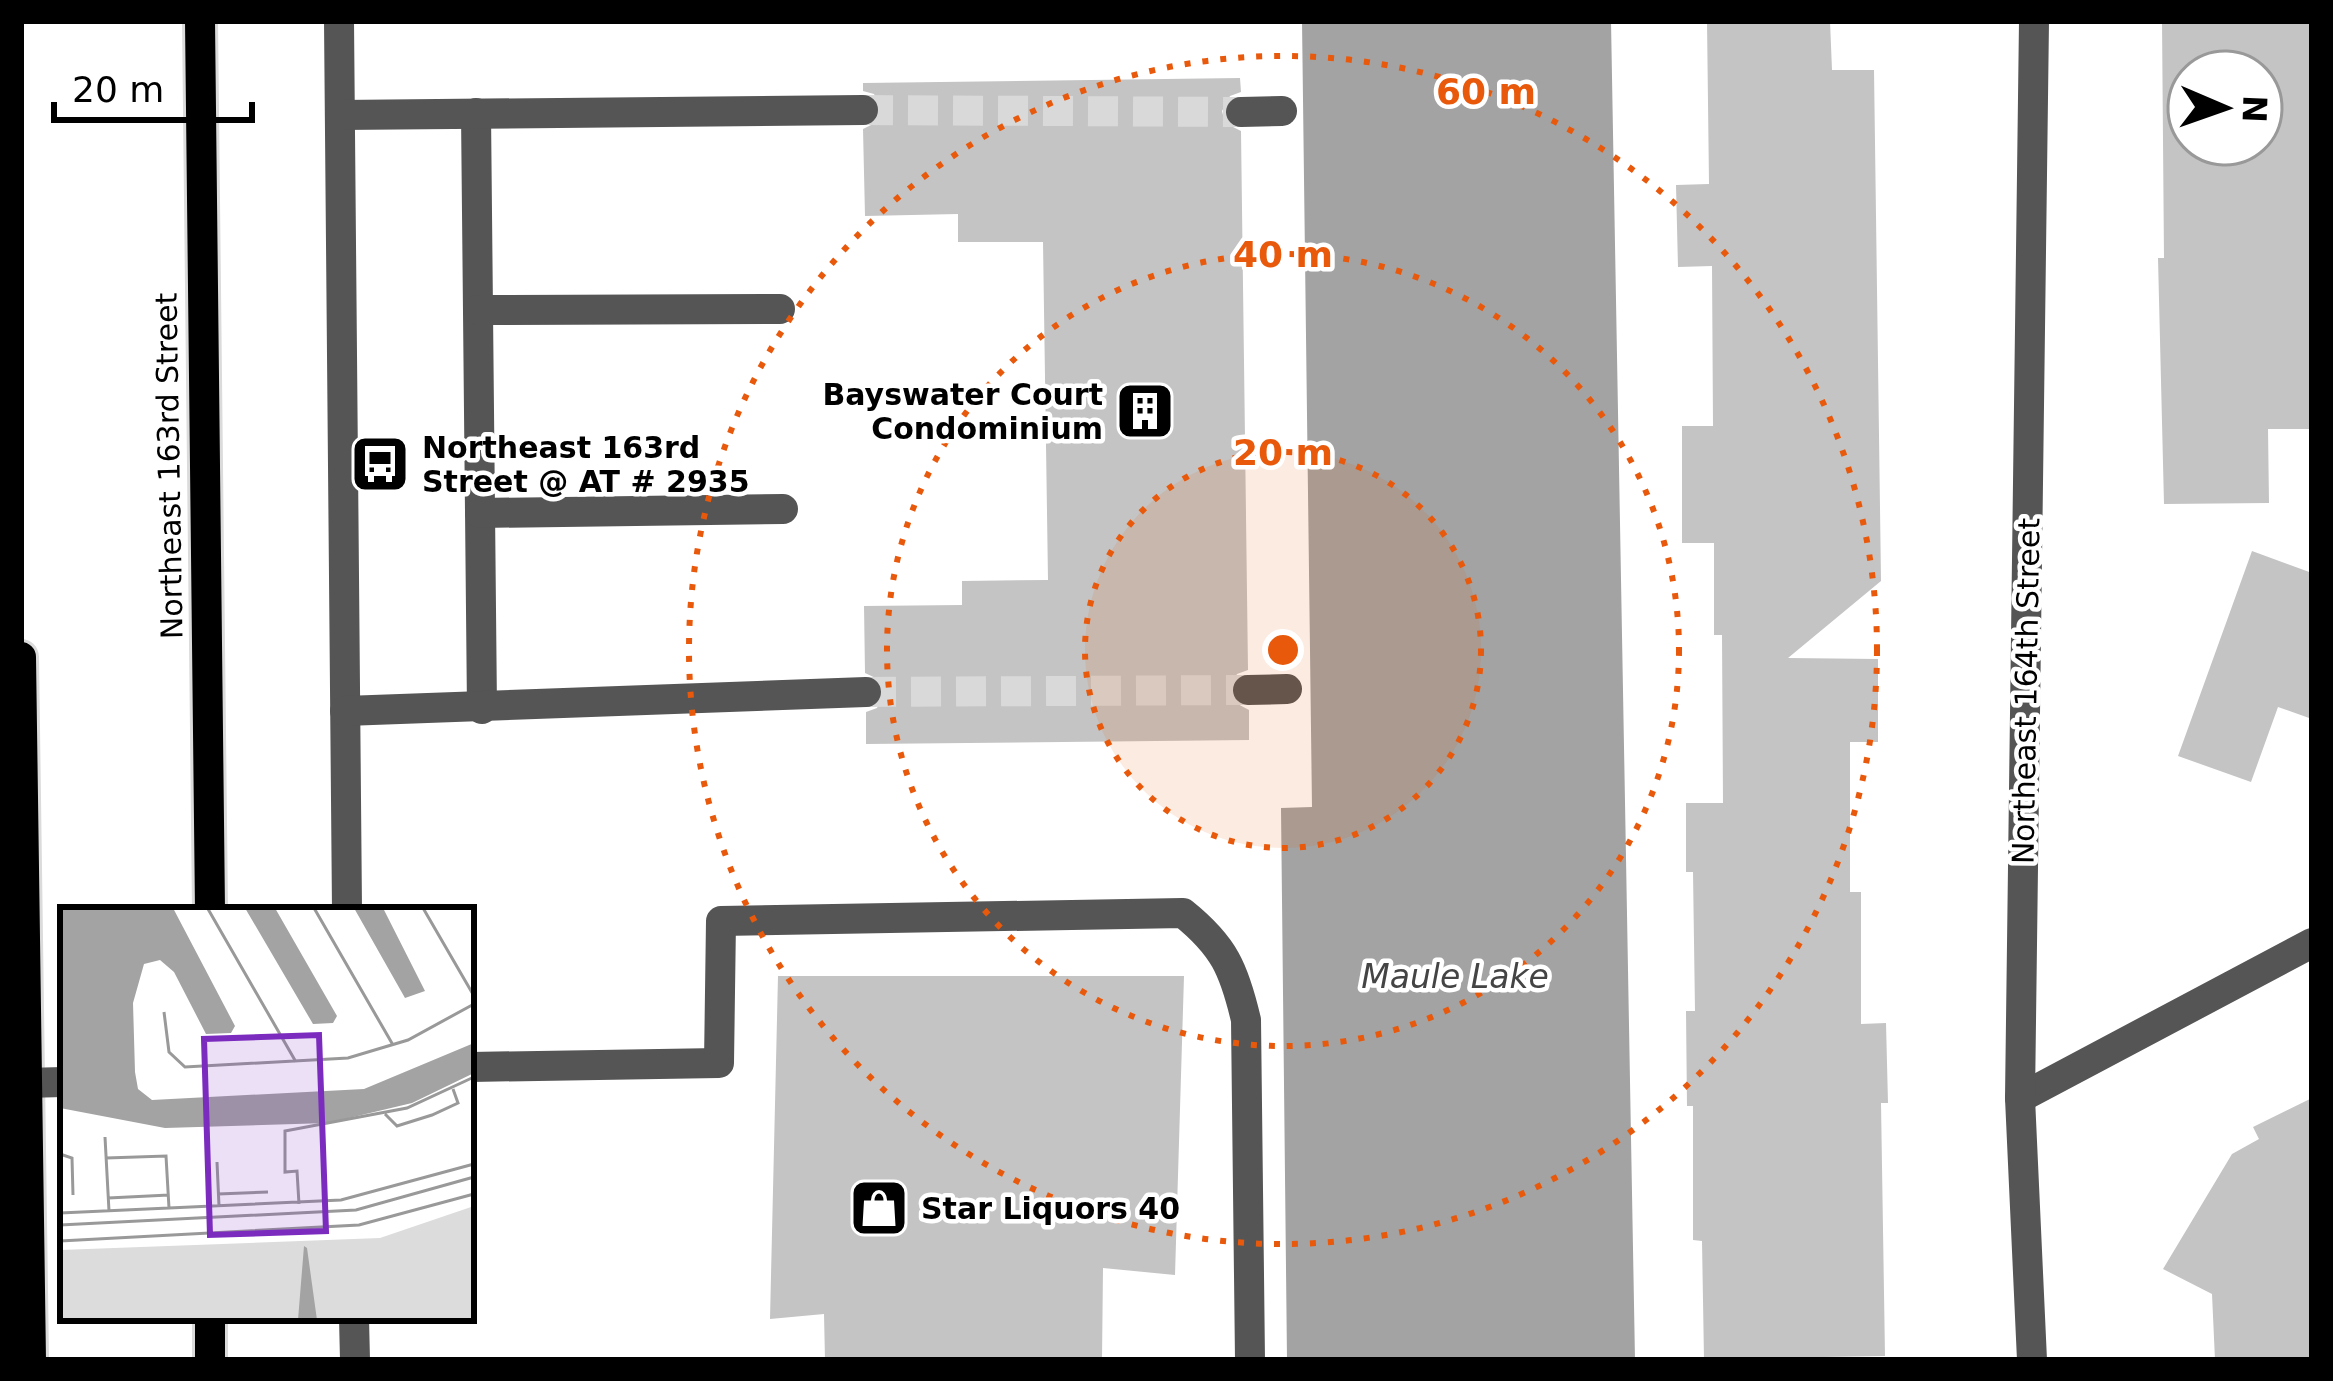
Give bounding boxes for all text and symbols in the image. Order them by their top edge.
scale bar [54,48,252,122]
north arrow [2165,48,2285,168]
text: 20 m [72,69,164,110]
text: 60 m [1436,71,1536,112]
text: N [2235,95,2274,124]
text: 40 m [1233,234,1333,275]
street label: Northeast 163rd Street [148,292,190,640]
place label: Bayswater Court Condominium [822,377,1103,446]
building icon: Bayswater Court Condominium [1114,380,1176,442]
place label: Northeast 163rd Street @ AT # 2935 [422,430,750,499]
text: 20 m [1233,432,1333,473]
bus stop icon: Northeast 163rd Street @ AT # 2935 [349,433,411,495]
street label: Northeast 164th Street [2005,517,2047,864]
centre of rings [1262,629,1304,671]
inset map [60,907,474,1321]
water label: Maule Lake [1361,957,1549,996]
shop icon: Star Liquors 40 [848,1177,910,1239]
place label: Star Liquors 40 [921,1191,1180,1226]

